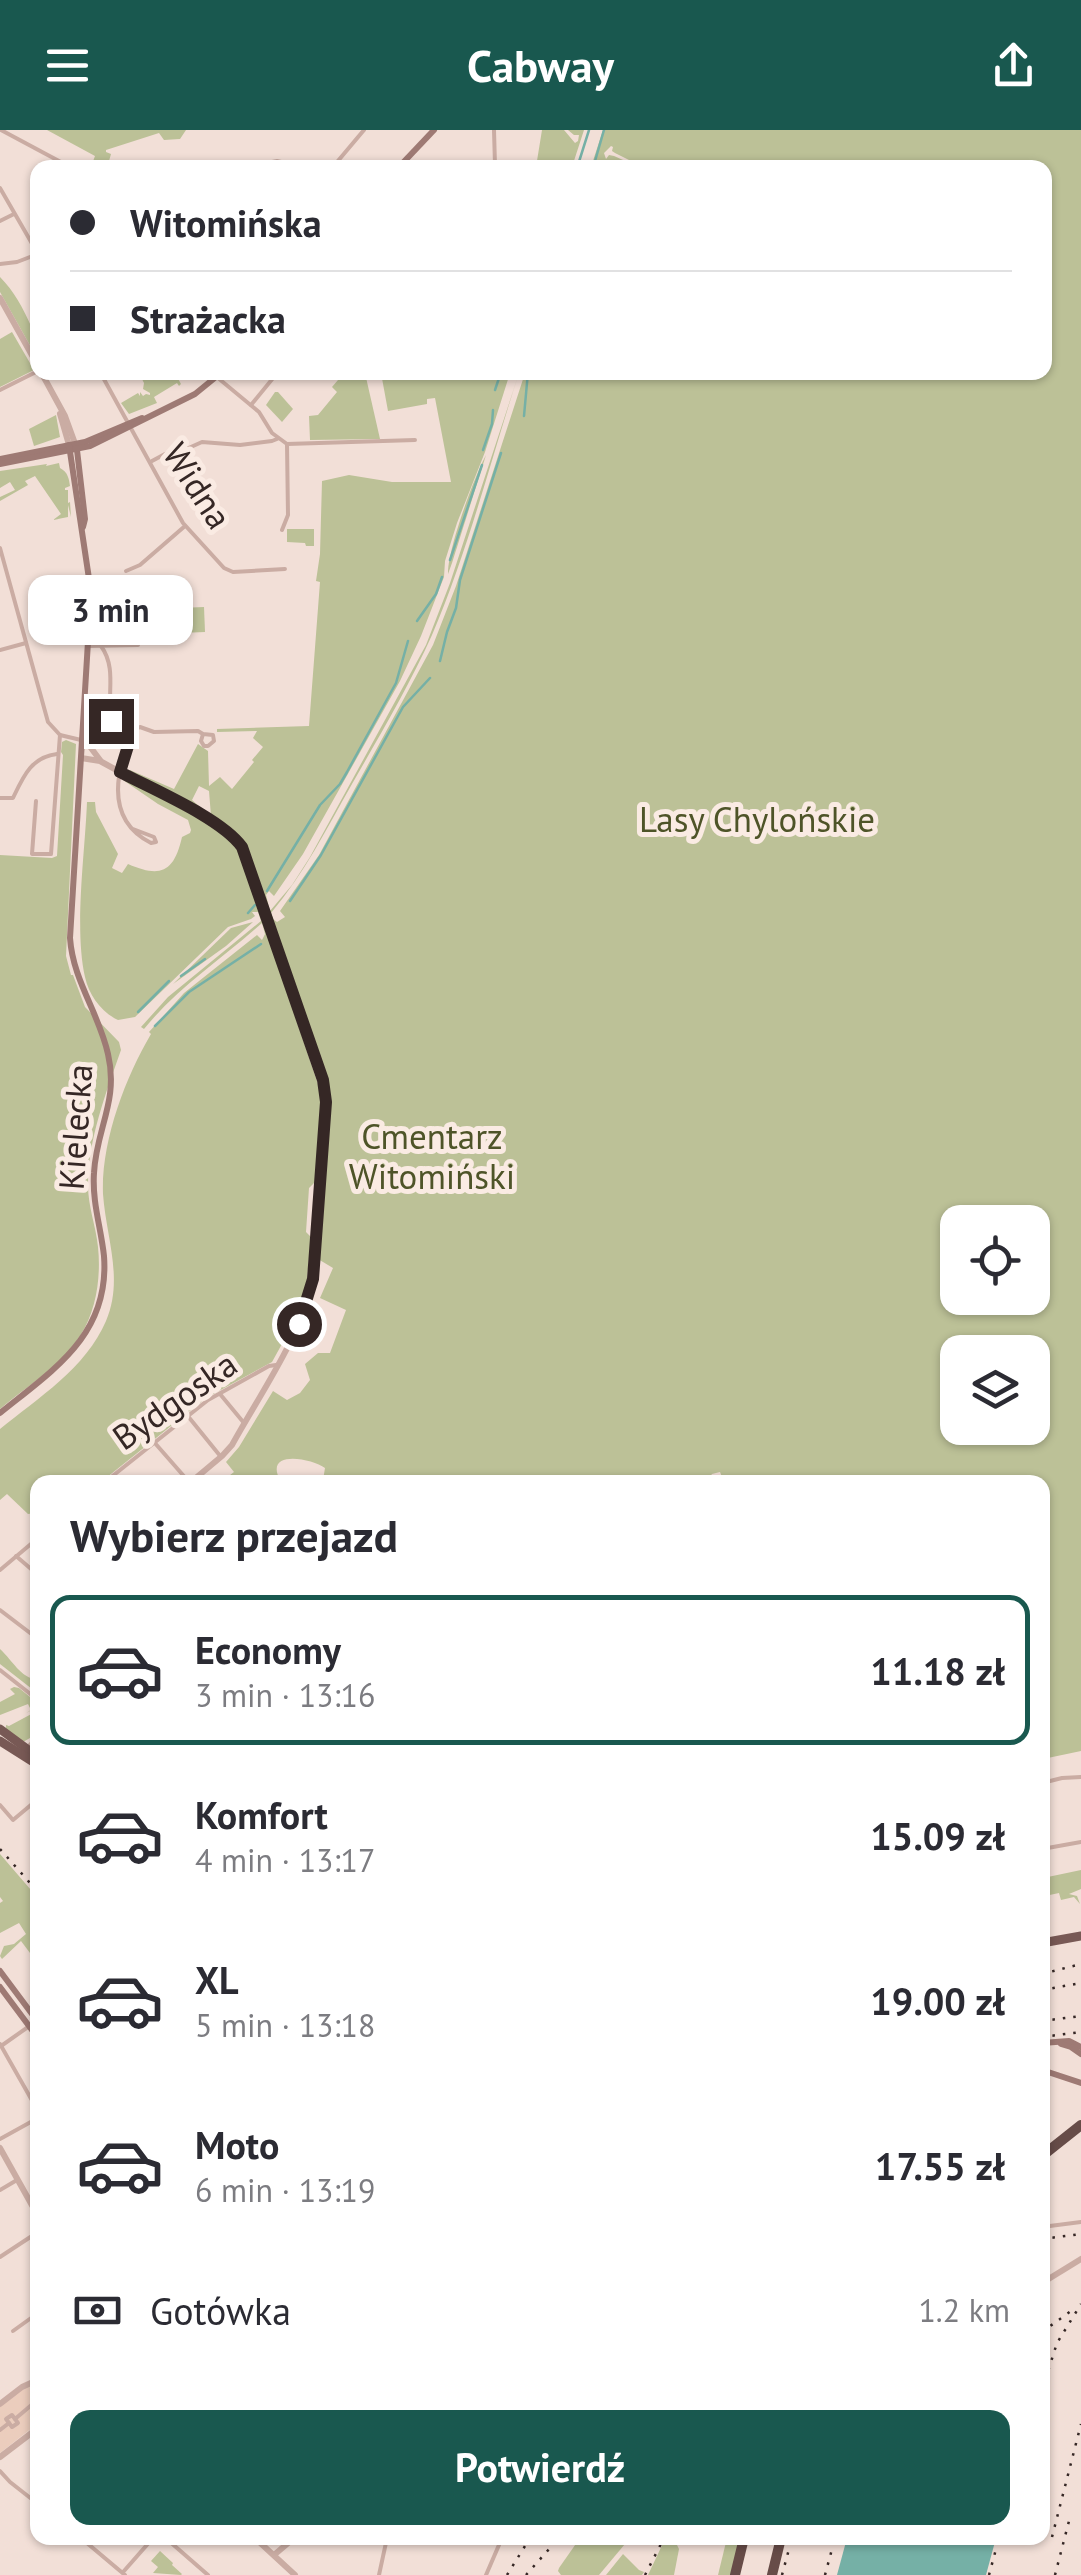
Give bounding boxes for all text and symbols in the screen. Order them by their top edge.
text: Cabway [467,36,614,94]
icon: menu [40,38,95,93]
icon: share [986,38,1041,93]
text: Witomińska [130,198,322,247]
text: Strażacka [130,294,286,343]
street label: Widna [153,434,243,537]
callout: 3 min [28,576,194,646]
text: 3 min [71,589,150,631]
route end [89,699,134,744]
park label: Lasy Chylońskie [639,796,875,842]
street label: Kielecka [48,1062,102,1191]
park label: Cmentarz Witomiński [349,1113,515,1199]
map controls [940,1205,1050,1445]
button: locate [940,1205,1050,1315]
route start [277,1302,322,1347]
button: layers [940,1335,1050,1445]
street label: Bydgoska [103,1341,246,1460]
text: Wybierz przejazd [70,1506,398,1564]
icon: car [75,1625,165,1715]
text: Economy [195,1625,341,1674]
text: 11.18 zł [870,1646,1005,1695]
text: 3 min · 13:16 [195,1674,375,1716]
icon: car [75,1790,165,1880]
text: Komfort [195,1790,328,1839]
text: 15.09 zł [870,1811,1005,1860]
text: 4 min · 13:17 [195,1839,375,1881]
icon: car [75,1955,165,2045]
text: XL [195,1955,239,2004]
text: 19.00 zł [870,1976,1005,2025]
text: 5 min · 13:18 [195,2004,375,2046]
icon: car [75,2120,165,2210]
text: Moto [195,2120,279,2169]
text: 17.55 zł [875,2141,1005,2190]
text: 6 min · 13:19 [195,2169,375,2211]
icon: cash [70,2283,125,2338]
text: Gotówka [150,2286,291,2335]
text: 1.2 km [918,2289,1010,2331]
button: Potwierdź [70,2410,1010,2525]

